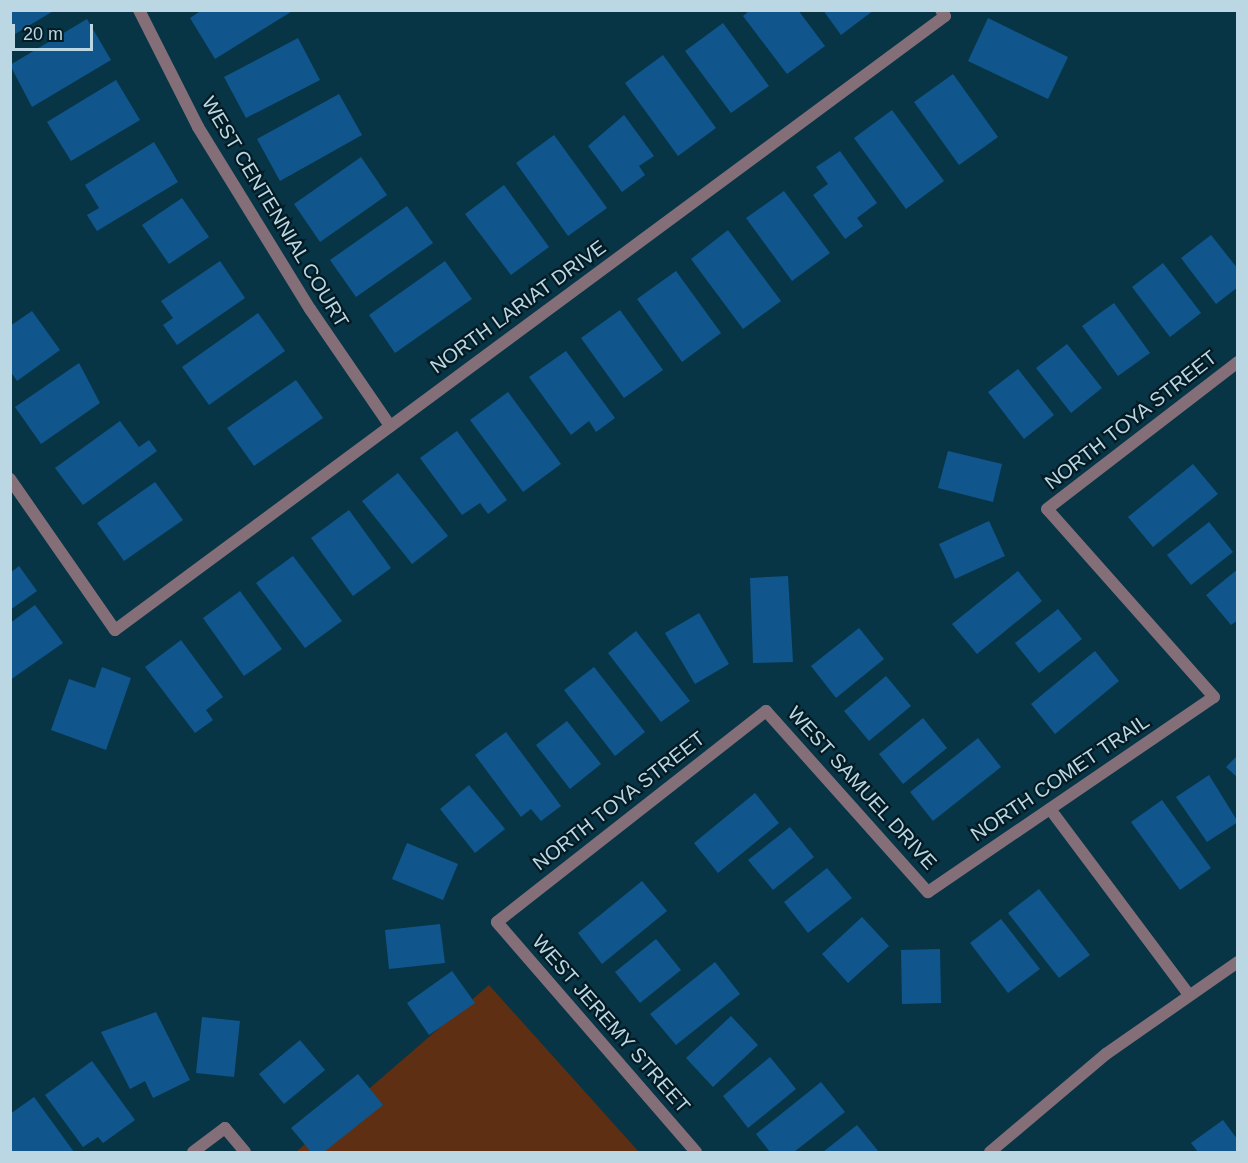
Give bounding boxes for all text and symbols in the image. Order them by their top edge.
scale bar [15,12,96,50]
text: 20 m [23,24,63,44]
street label: WEST CENTENNIAL COURT [196,92,354,332]
street label: NORTH LARIAT DRIVE [425,235,611,379]
street label: NORTH TOYA STREET [1040,345,1222,495]
street label: WEST SAMUEL DRIVE [782,701,942,875]
street label: NORTH COMET TRAIL [966,709,1154,847]
street label: NORTH TOYA STREET [528,726,710,876]
street label: WEST JEREMY STREET [527,930,695,1118]

